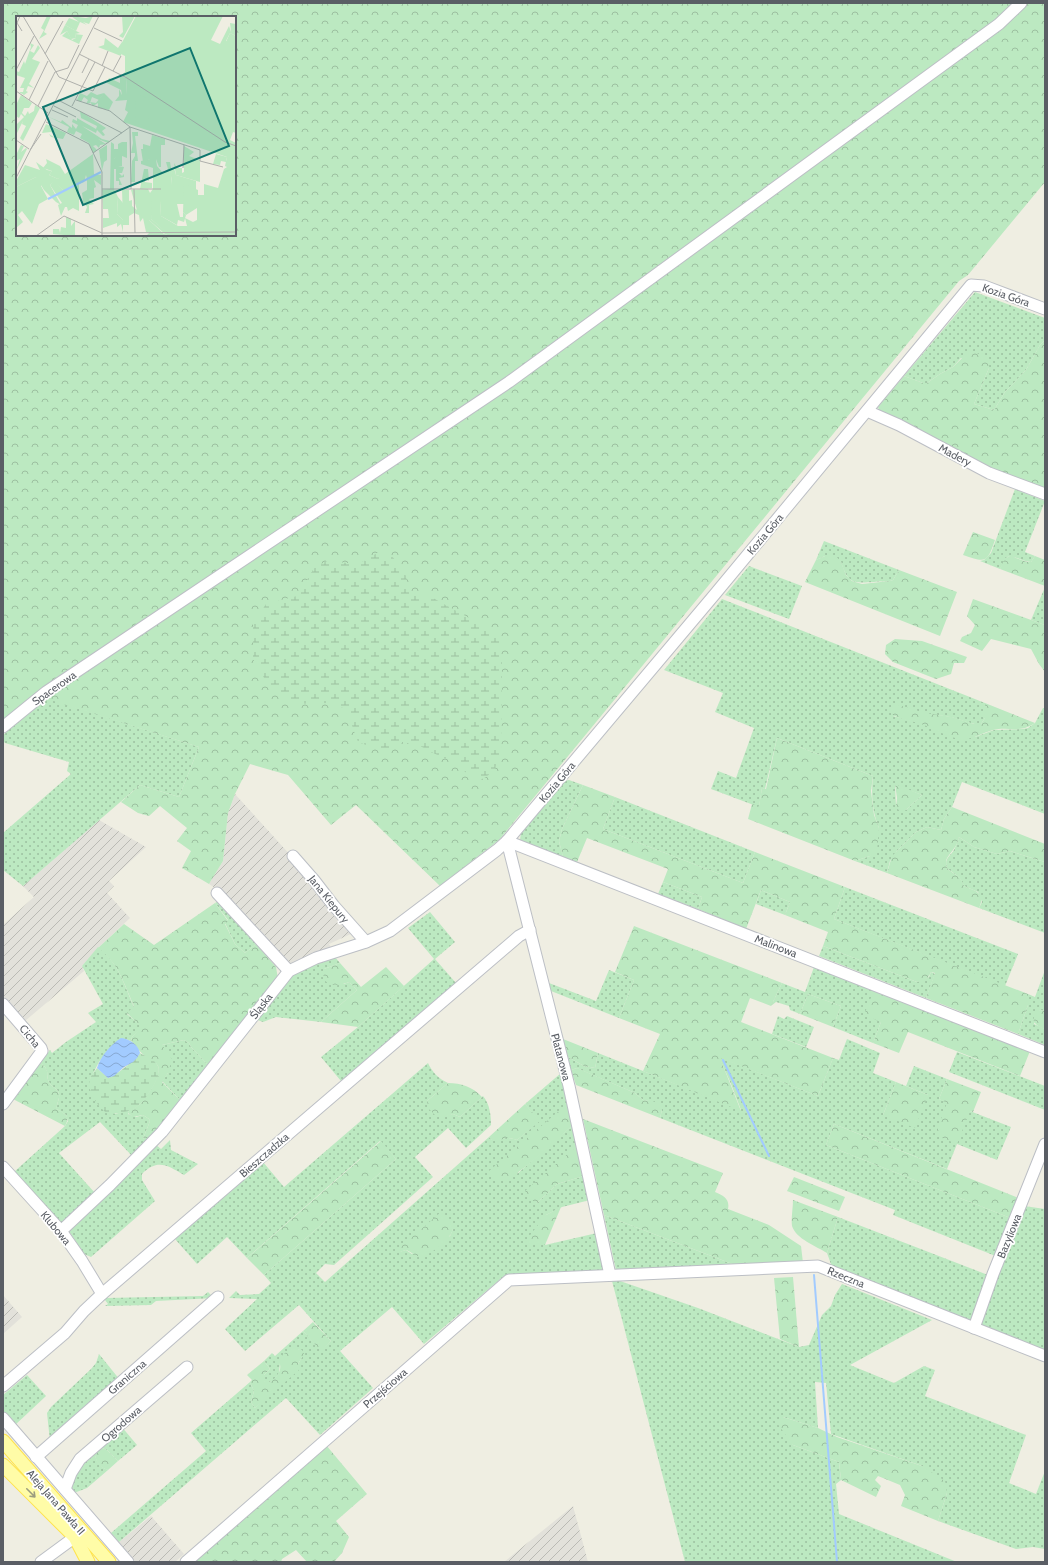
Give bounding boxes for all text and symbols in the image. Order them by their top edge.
inset map [16,16,236,236]
street label: Kozia Góra [980,280,1032,310]
street label: Madery [936,441,974,470]
street label: Kozia Góra [744,510,787,557]
street label: Spacerowa [29,667,79,708]
street label: Kozia Góra [536,758,579,805]
street label: Jana Kiepury [305,872,353,926]
street label: Malinowa [753,932,800,961]
street label: Śląska [247,990,276,1022]
street label: Cicha [16,1022,44,1051]
street label: Platanowa [548,1032,574,1083]
street label: Bieszczadzka [236,1129,292,1180]
street label: Klubowa [38,1208,75,1248]
street label: Bazyliowa [994,1211,1025,1260]
street label: Rzeczna [825,1263,867,1291]
street label: Graniczna [105,1356,150,1397]
street label: Przejściowa [360,1365,410,1411]
street label: Ogrodowa [98,1402,144,1445]
street label: Aleja Jana Pawła II [24,1466,88,1538]
one-way arrow [26,1488,35,1498]

